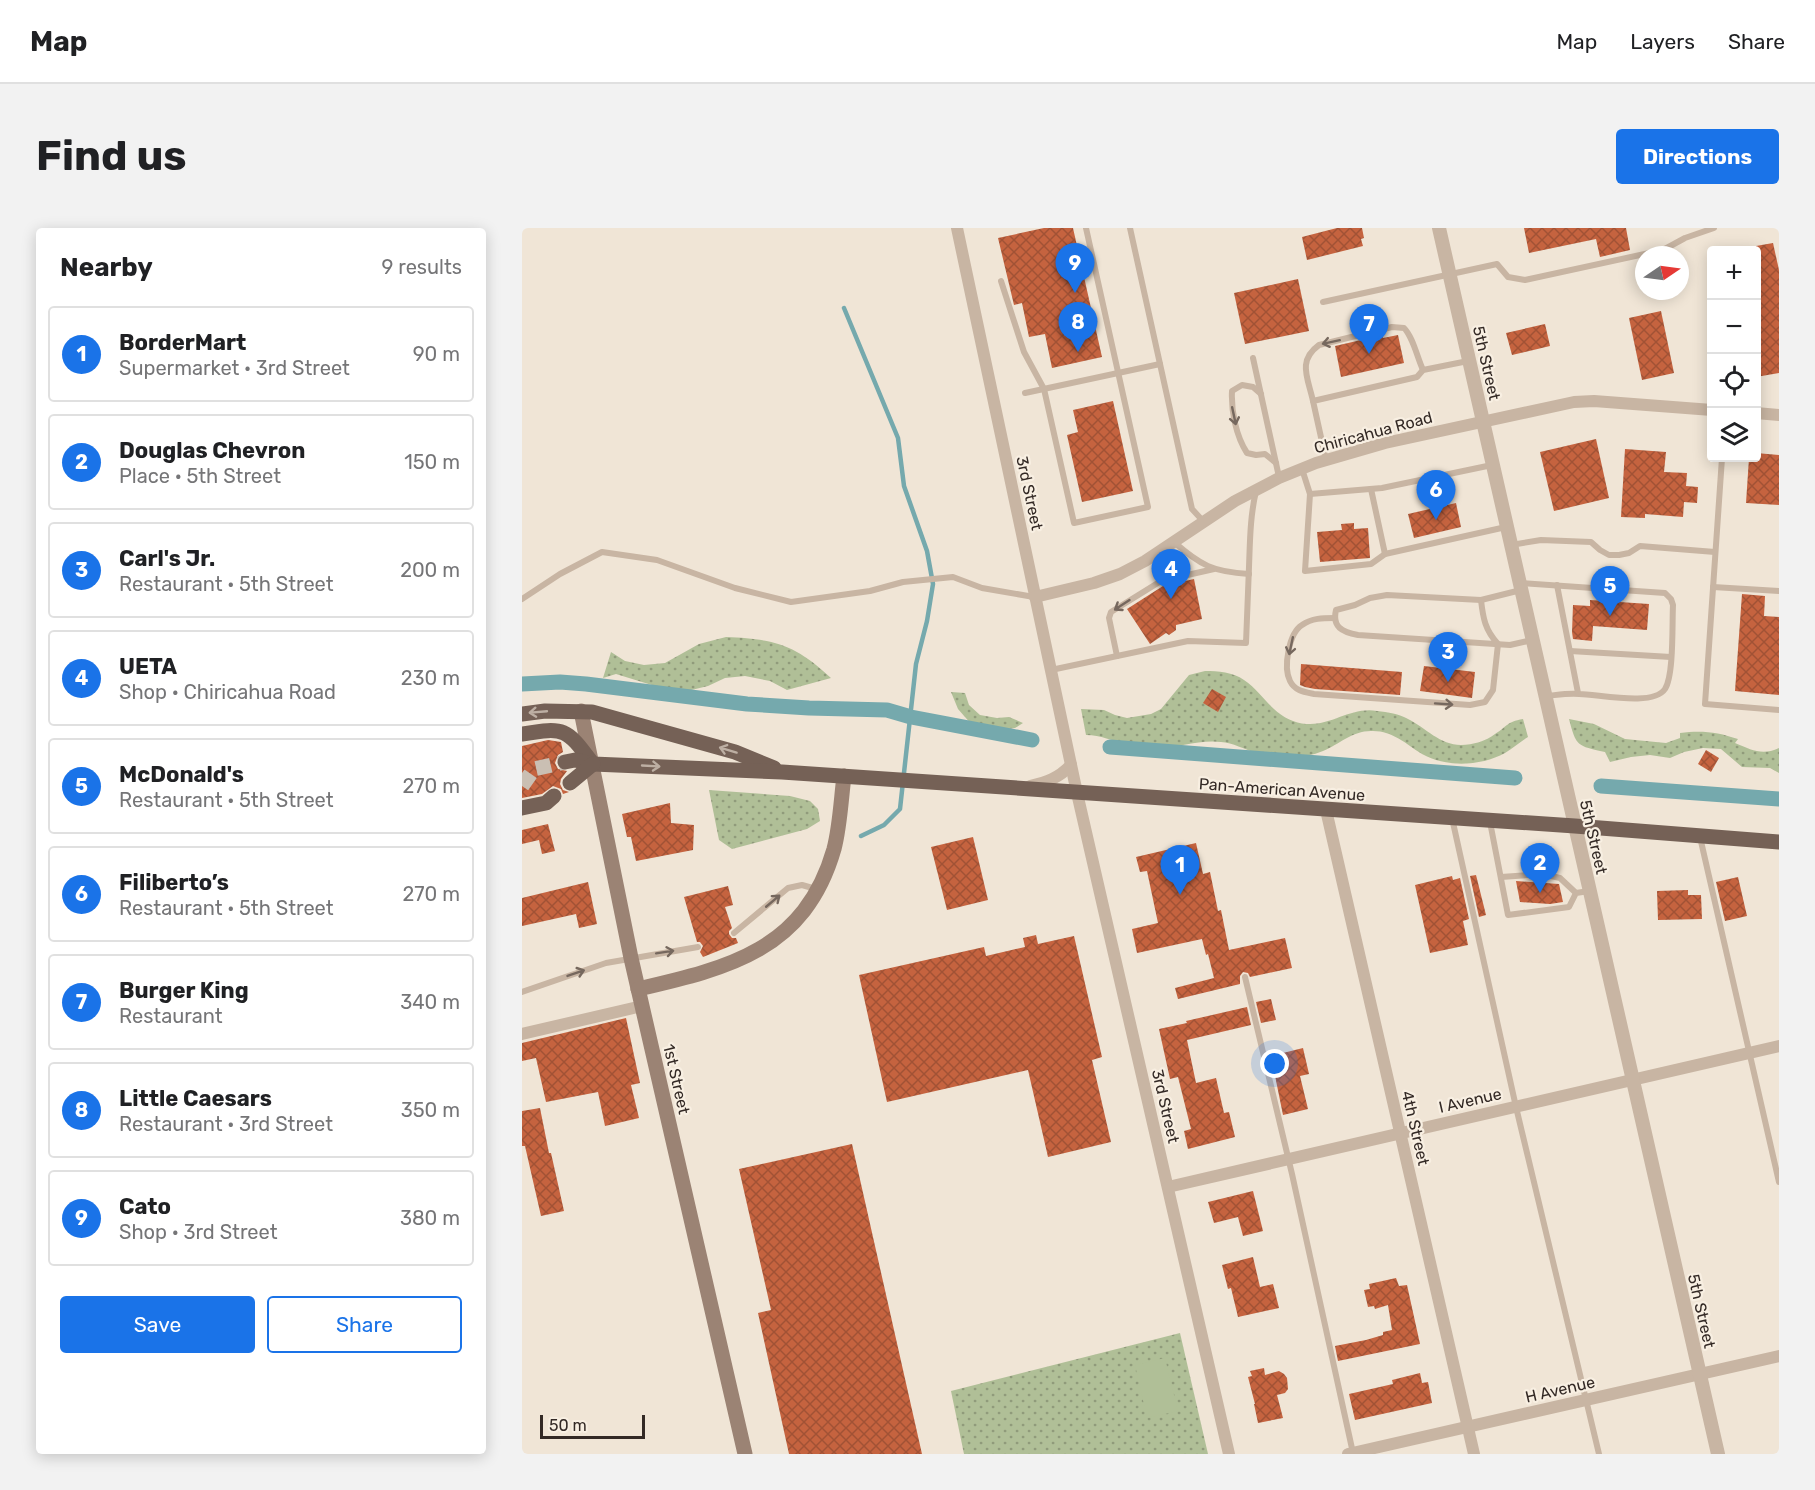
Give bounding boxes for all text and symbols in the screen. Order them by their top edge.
text: Map [30,25,87,58]
text: Map [1556,29,1597,54]
text: Layers [1630,29,1695,54]
text: Share [1728,29,1785,54]
button: Directions [1616,129,1779,184]
text: Find us [36,131,187,181]
pin: 9 [1056,244,1094,293]
north arrow [1635,246,1689,300]
map controls [1707,246,1761,462]
button: + [1707,246,1761,300]
text: Nearby [60,252,153,283]
text: 9 results [382,255,462,279]
button: − [1707,300,1761,354]
pin: 8 [1058,302,1098,352]
pin: 7 [1350,304,1388,354]
street label: 5th Street [1469,324,1504,402]
text: BorderMart [119,329,246,356]
one-way arrow [1322,337,1342,348]
text: 1 [77,342,86,366]
text: 90 m [413,342,460,366]
button: locate [1707,354,1761,408]
text: Supermarket · 3rd Street [119,356,350,380]
one-way arrow [1229,406,1241,425]
street label: Chiricahua Road [1312,408,1434,457]
button: layers [1707,408,1761,462]
text: Douglas Chevron [119,437,305,464]
text: 2 [75,450,88,474]
text: 150 m [404,450,460,474]
street label: 3rd Street [1012,454,1047,532]
text: Place · 5th Street [119,464,281,488]
pin: 6 [1416,470,1456,520]
text: Carl's Jr. [119,545,215,572]
pin: 4 [1152,550,1190,599]
text: 3 [75,558,88,582]
text: 200 m [400,558,460,582]
pin: 5 [1590,566,1630,616]
text: Restaurant · 5th Street [119,572,334,596]
one-way arrow [1114,599,1131,611]
pin: 3 [1428,632,1468,682]
one-way arrow [1284,636,1296,655]
text: UETA [119,653,177,680]
text: 4 [75,666,88,690]
text: 230 m [401,666,460,690]
text: Shop · Chiricahua Road [119,680,336,704]
one-way arrow [1434,698,1454,709]
one-way arrow [529,707,548,718]
one-way arrow [719,744,738,755]
one-way arrow [640,760,660,771]
text: McDonald's [119,761,244,788]
text: 5 [75,774,88,798]
text: 270 m [403,774,460,798]
street label: Pan-American Avenue [1198,774,1366,805]
text: Restaurant · 5th Street [119,788,334,812]
street label: 5th Street [1576,798,1611,876]
pin: 2 [1520,844,1560,893]
pin: 1 [1160,846,1200,895]
text: Filiberto’s [119,869,229,896]
text: 6 [75,882,88,906]
text: 270 m [403,882,460,906]
one-way arrow [765,894,781,907]
text: Restaurant · 5th Street [119,896,334,920]
one-way arrow [655,947,674,958]
one-way arrow [566,967,585,978]
text: Burger King [119,977,249,1004]
text: 7 [76,990,87,1014]
text: 340 m [400,990,460,1014]
text: Restaurant [119,1004,223,1028]
street label: 1st Street [659,1042,694,1116]
your location [1260,1049,1289,1078]
street label: 3rd Street [1148,1067,1183,1145]
street label: I Avenue [1437,1084,1503,1117]
text: Little Caesars [119,1085,272,1112]
street label: 4th Street [1398,1089,1433,1167]
text: 8 [75,1098,88,1122]
text: 350 m [401,1098,460,1122]
text: Restaurant · 3rd Street [119,1112,333,1136]
text: Cato [119,1193,171,1220]
text: 9 [75,1206,88,1230]
text: 380 m [400,1206,460,1230]
text: Shop · 3rd Street [119,1220,277,1244]
street label: 5th Street [1684,1272,1719,1350]
button: Save [60,1296,255,1353]
button: Share [267,1296,462,1353]
street label: H Avenue [1523,1372,1597,1407]
scale bar [540,1412,645,1440]
text: 50 m [549,1416,587,1435]

